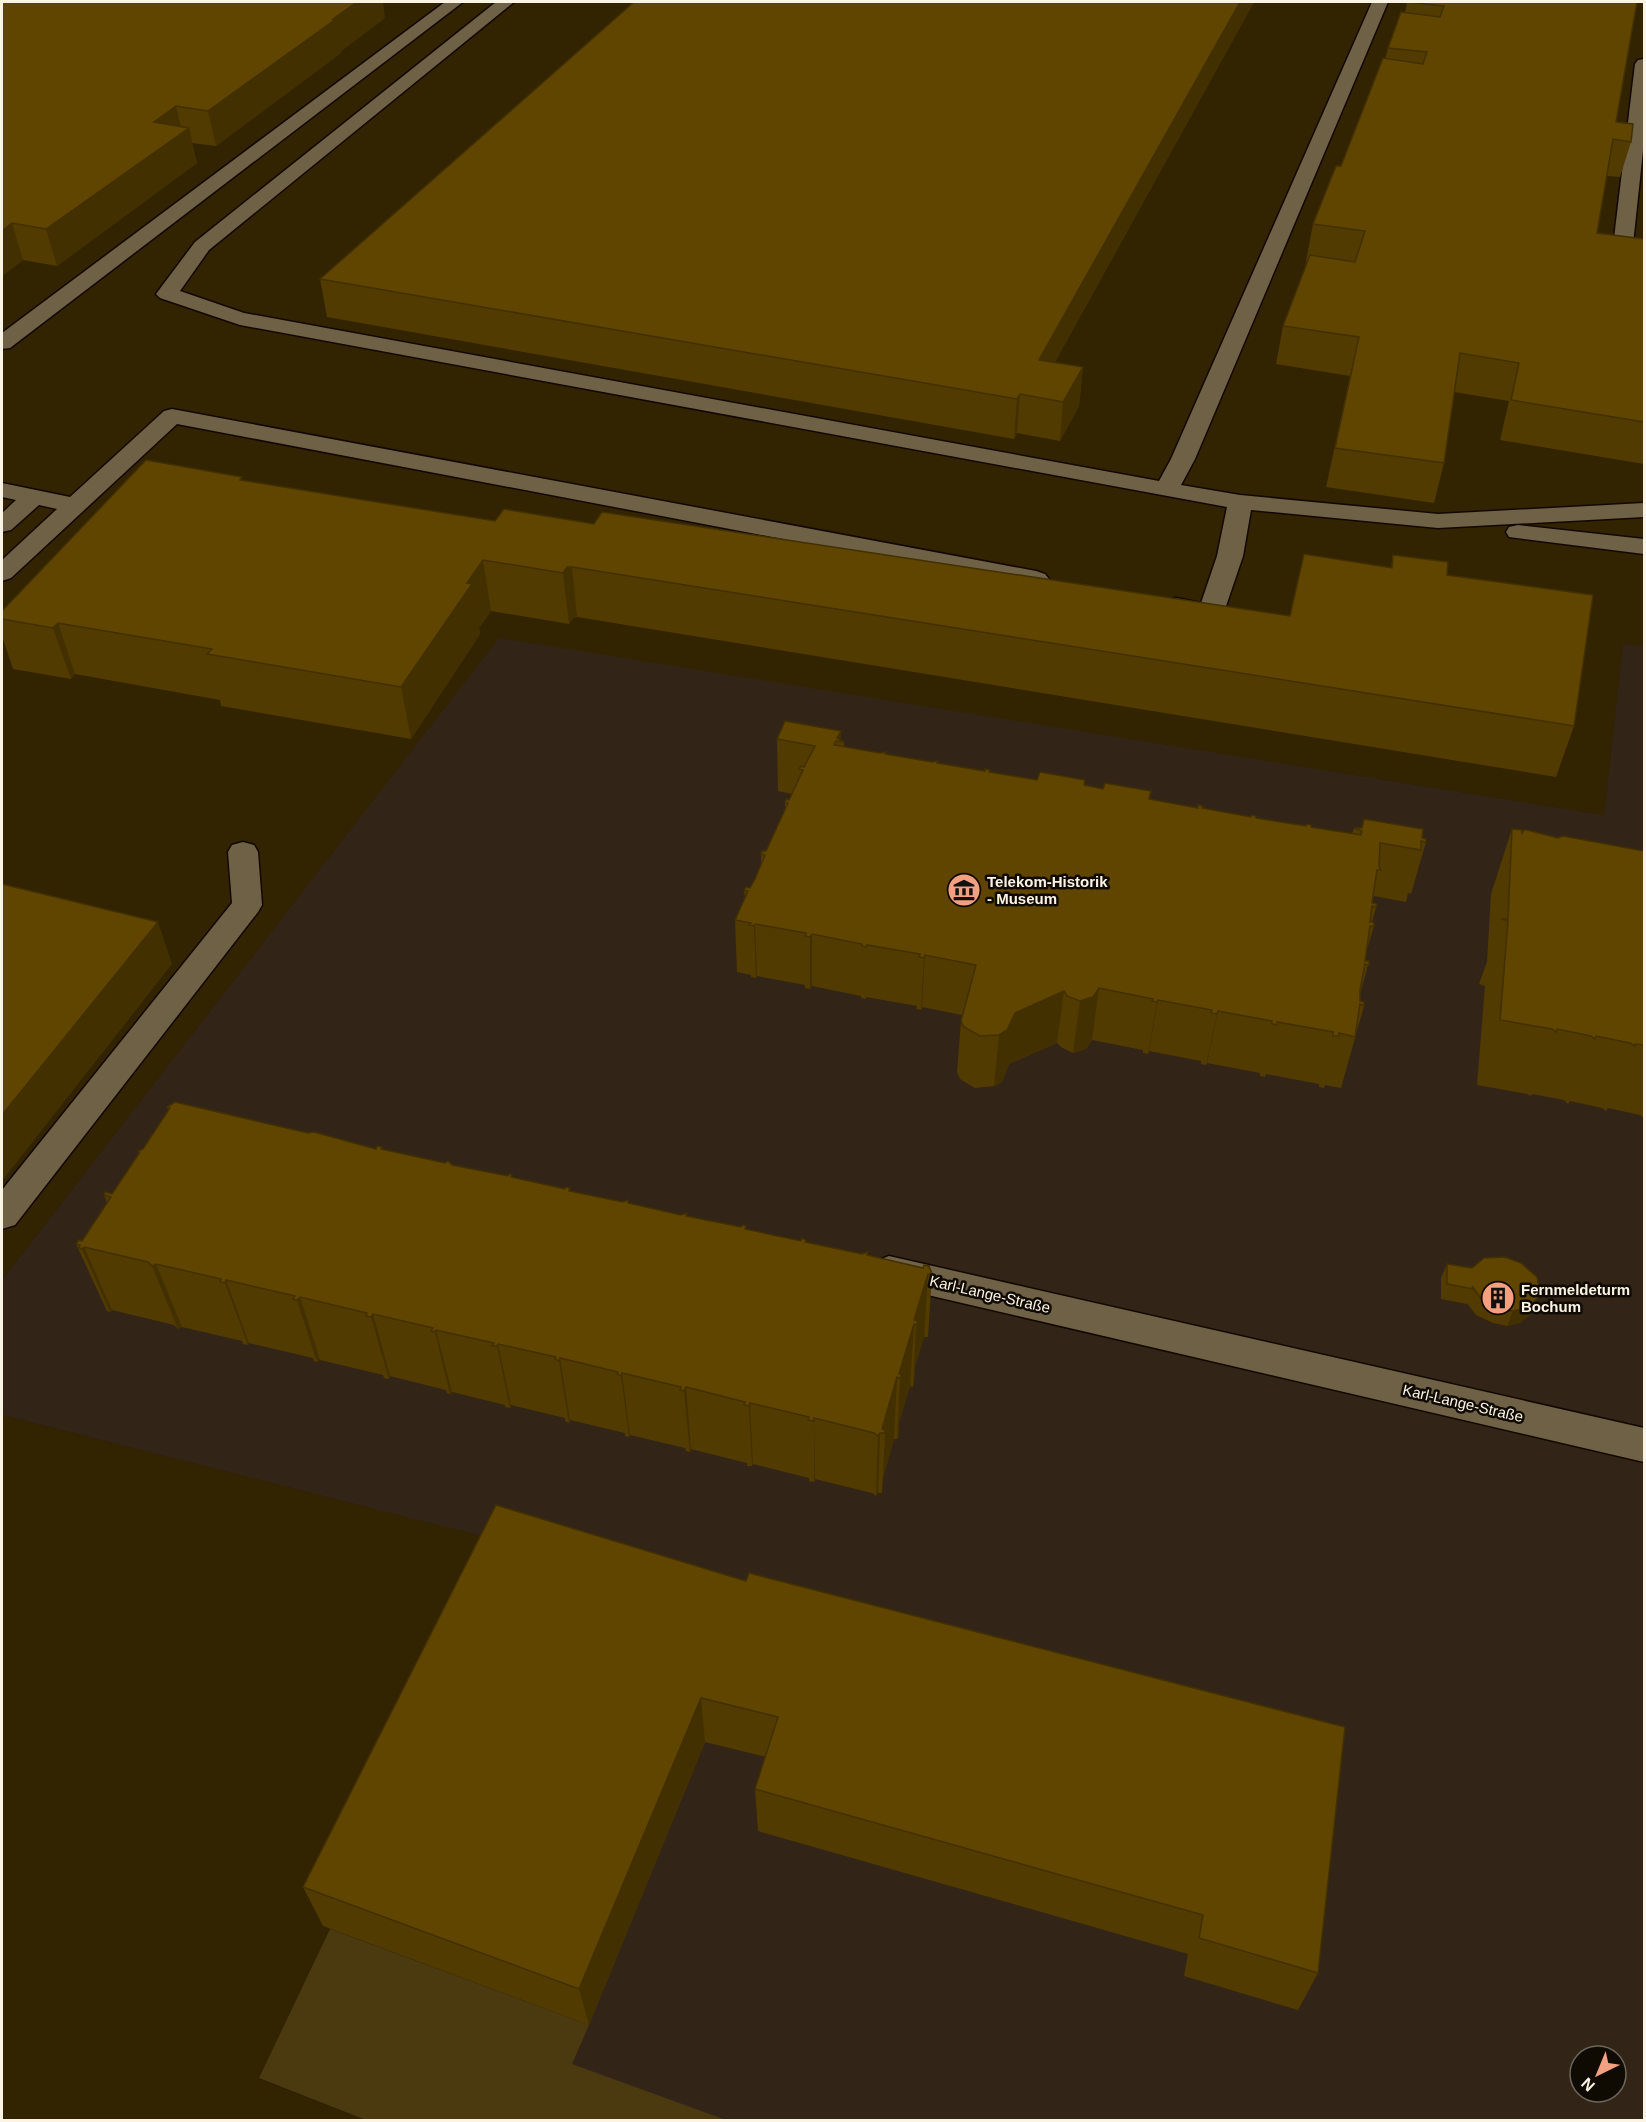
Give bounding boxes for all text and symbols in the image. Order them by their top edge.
museum icon: Telekom-Historik - Museum [946,872,982,908]
place label: Telekom-Historik - Museum [987,873,1108,907]
street label: Karl-Lange-Straße [928,1272,1052,1316]
building icon: Fernmeldeturm Bochum [1480,1280,1516,1316]
place label: Fernmeldeturm Bochum [1521,1281,1630,1315]
street label: Karl-Lange-Straße [1401,1381,1525,1425]
north arrow [1568,2044,1628,2104]
text: N [1578,2074,1598,2095]

